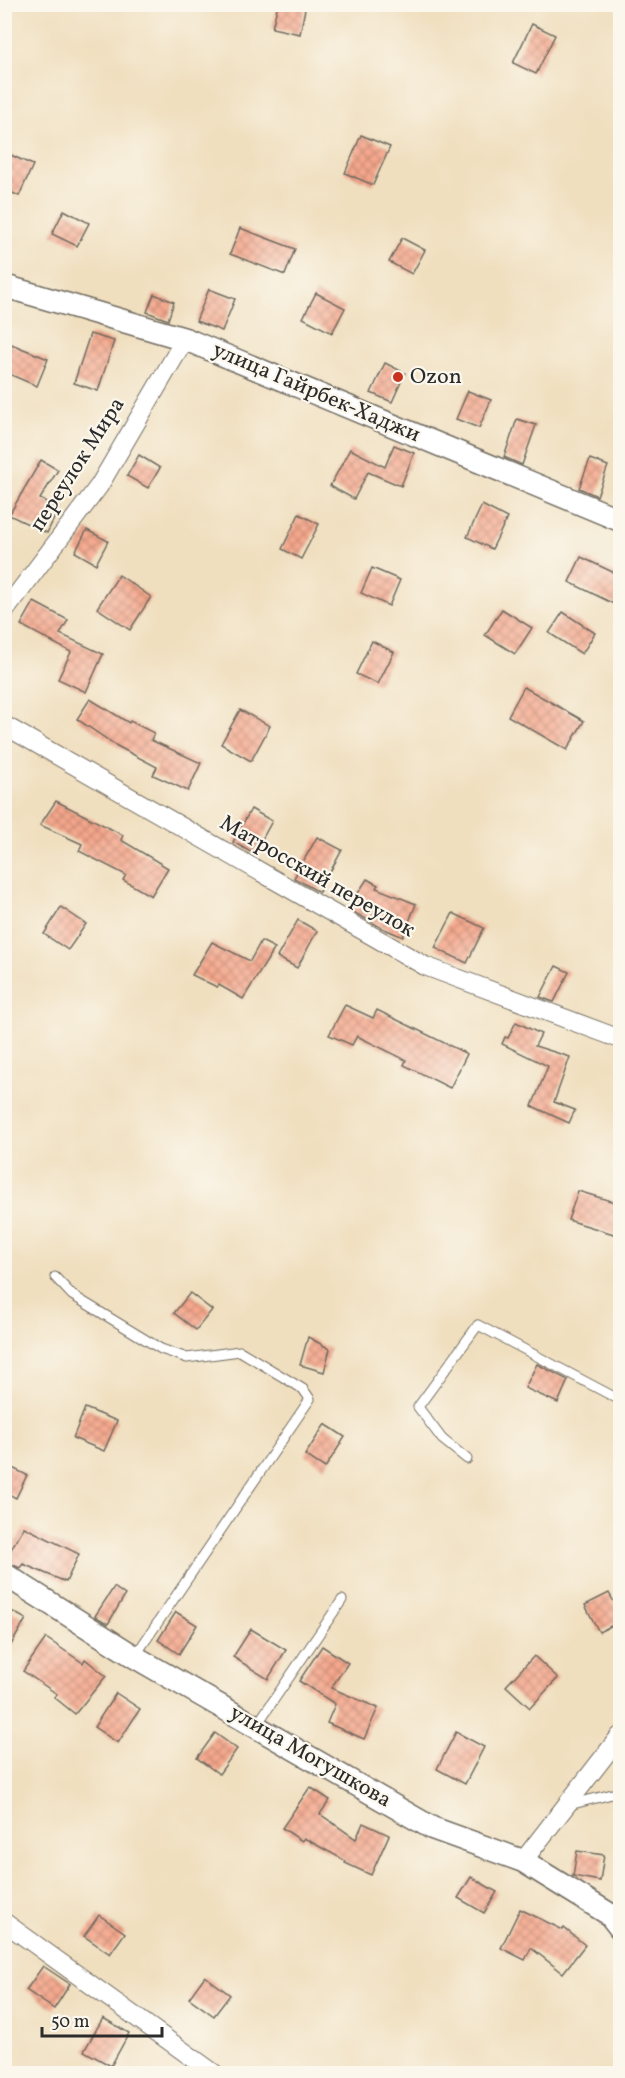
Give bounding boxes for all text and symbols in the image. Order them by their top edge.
street label: улица Гайрбек-Хаджи [207,335,425,451]
place label: Ozon [410,362,462,393]
marker: Ozon [391,370,405,384]
street label: переулок Мира [23,392,133,538]
street label: Матросский переулок [214,808,421,946]
street label: улица Могушкова [223,1698,397,1816]
scale bar [42,2000,162,2038]
text: 50 m [51,2010,90,2035]

